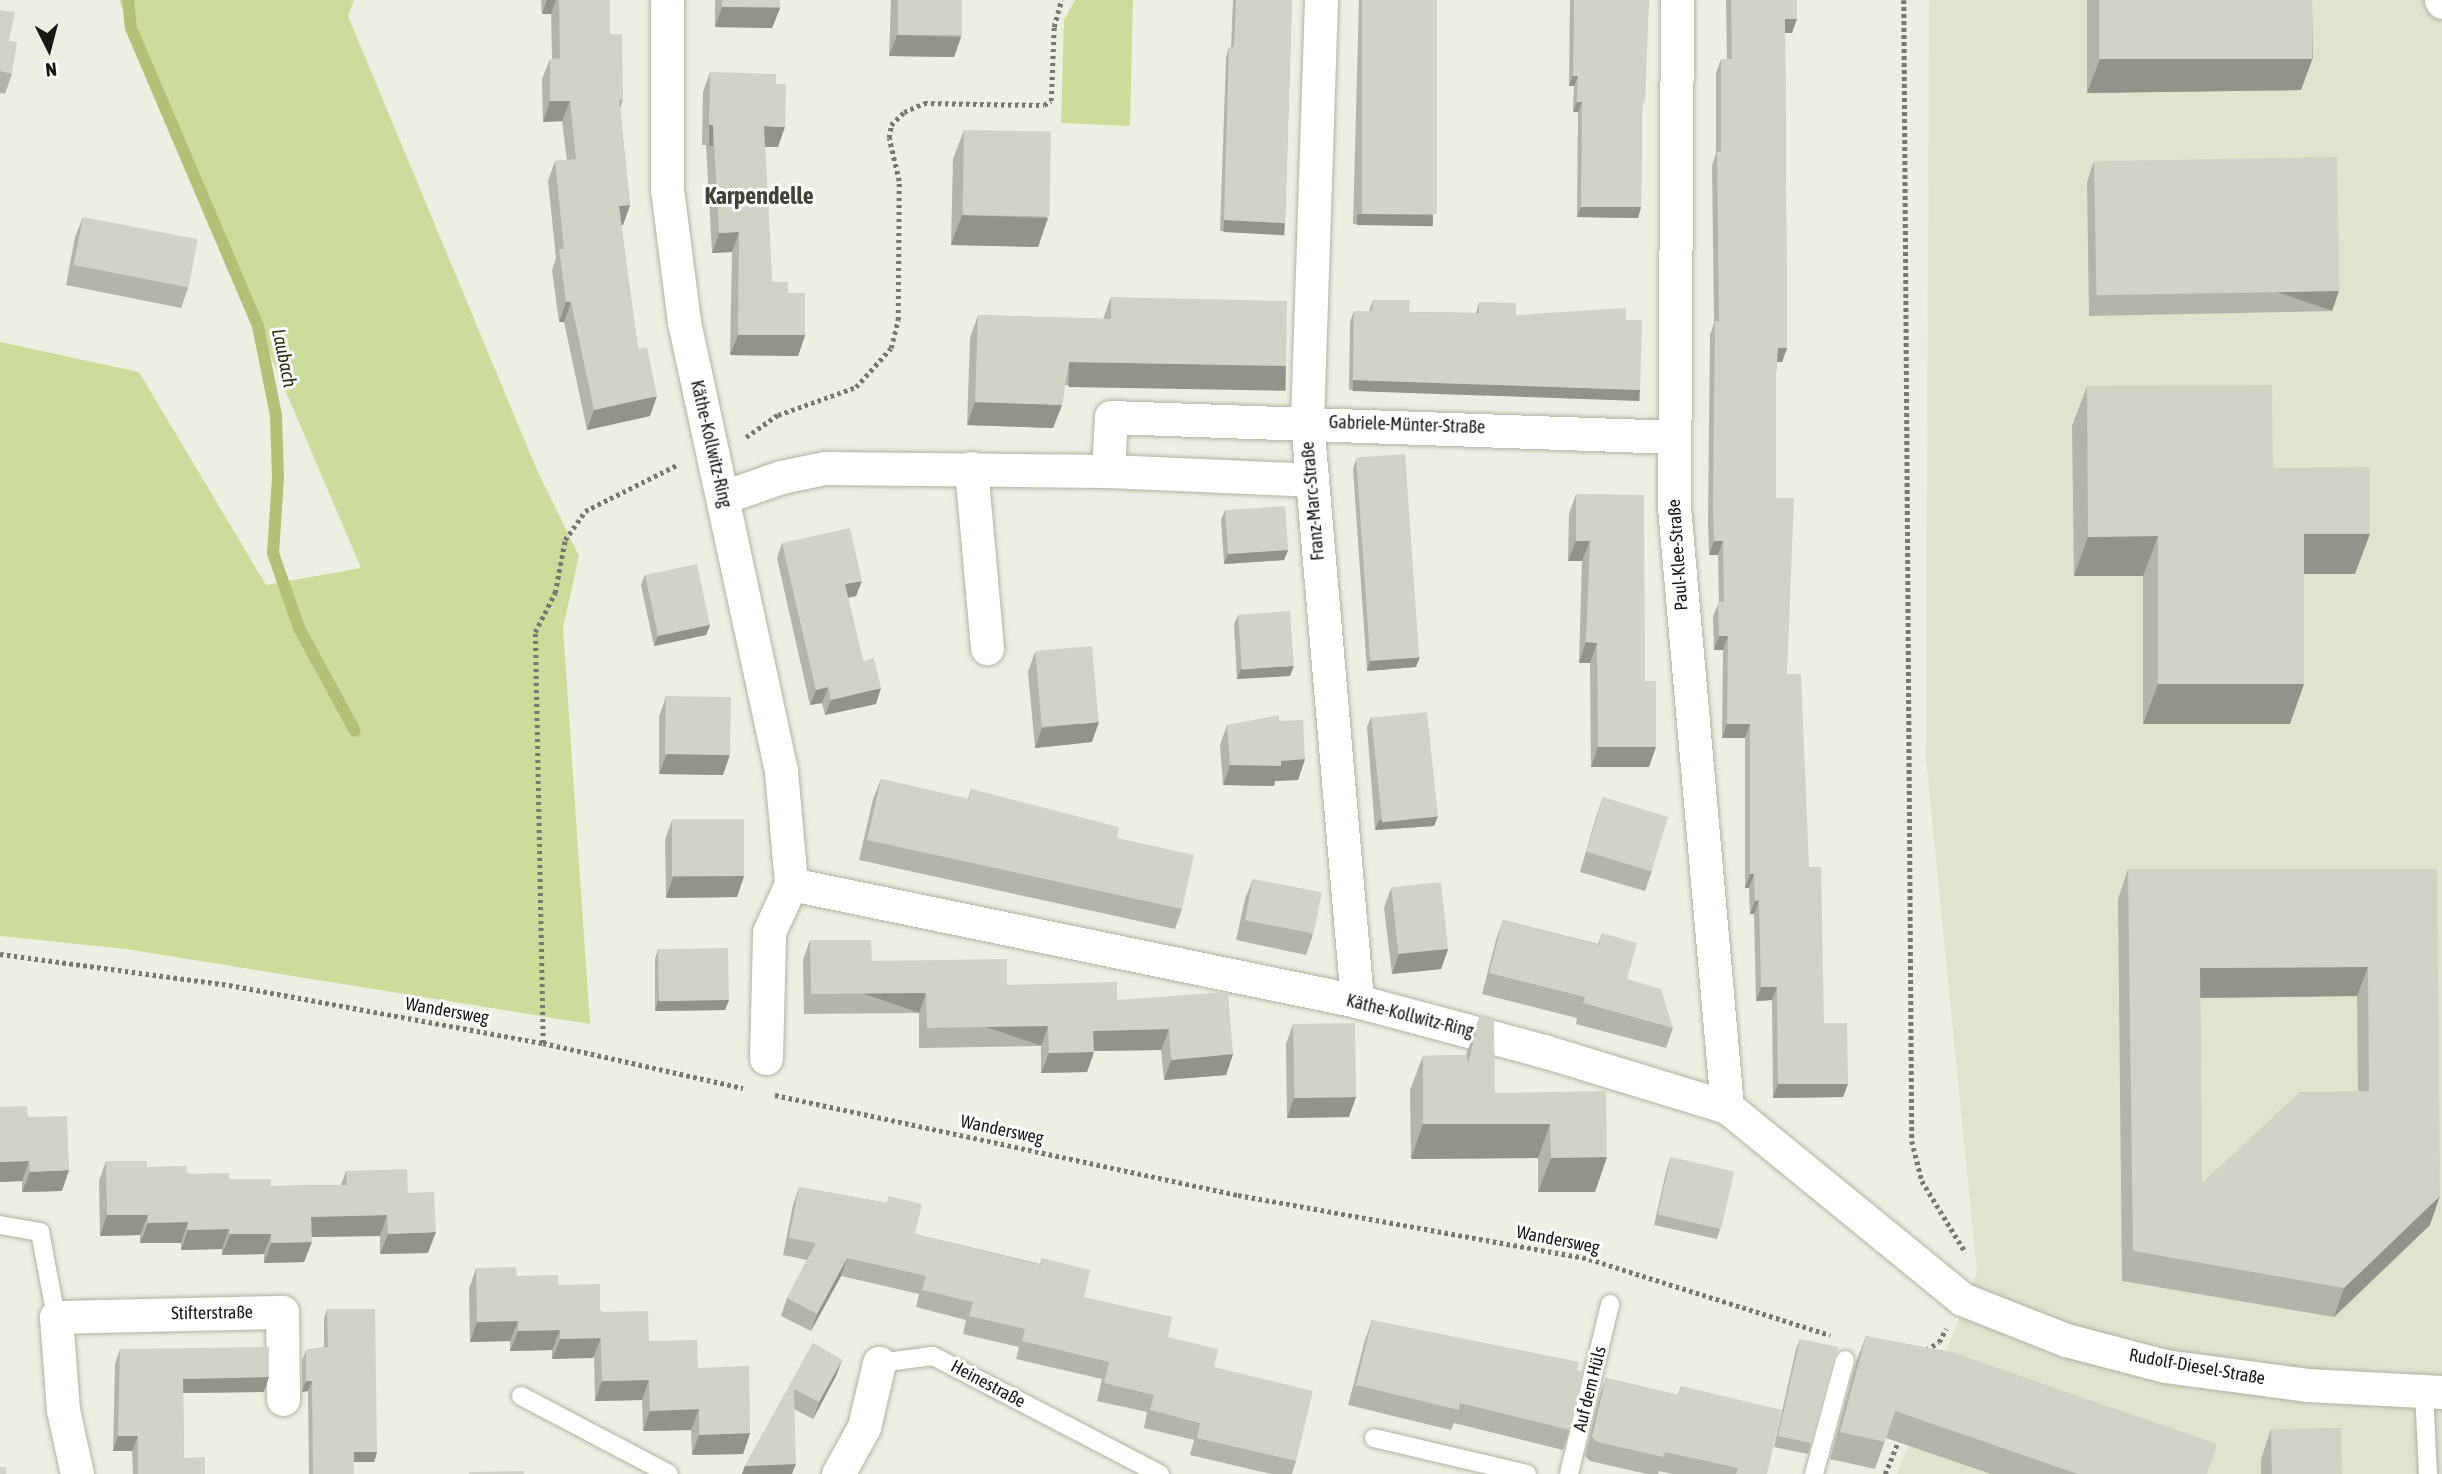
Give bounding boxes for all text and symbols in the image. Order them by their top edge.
north arrow [14,14,84,84]
text: N [44,58,58,81]
district label: Karpendelle [704,182,814,210]
water label: Laubach [267,327,301,389]
street label: Käthe-Kollwitz-Ring [686,378,736,510]
street label: Gabriele-Münter-Straße [1328,411,1486,439]
street label: Franz-Marc-Straße [1297,441,1329,561]
street label: Paul-Klee-Straße [1663,499,1693,611]
street label: Käthe-Kollwitz-Ring [1344,990,1476,1042]
street label: Wandersweg [404,993,490,1029]
street label: Wandersweg [958,1111,1046,1149]
street label: Wandersweg [1514,1221,1602,1259]
street label: Stifterstraße [171,1301,253,1325]
street label: Auf dem Hüls [1569,1344,1611,1434]
street label: Rudolf-Diesel-Straße [2127,1344,2267,1390]
street label: Heinestraße [947,1355,1029,1413]

